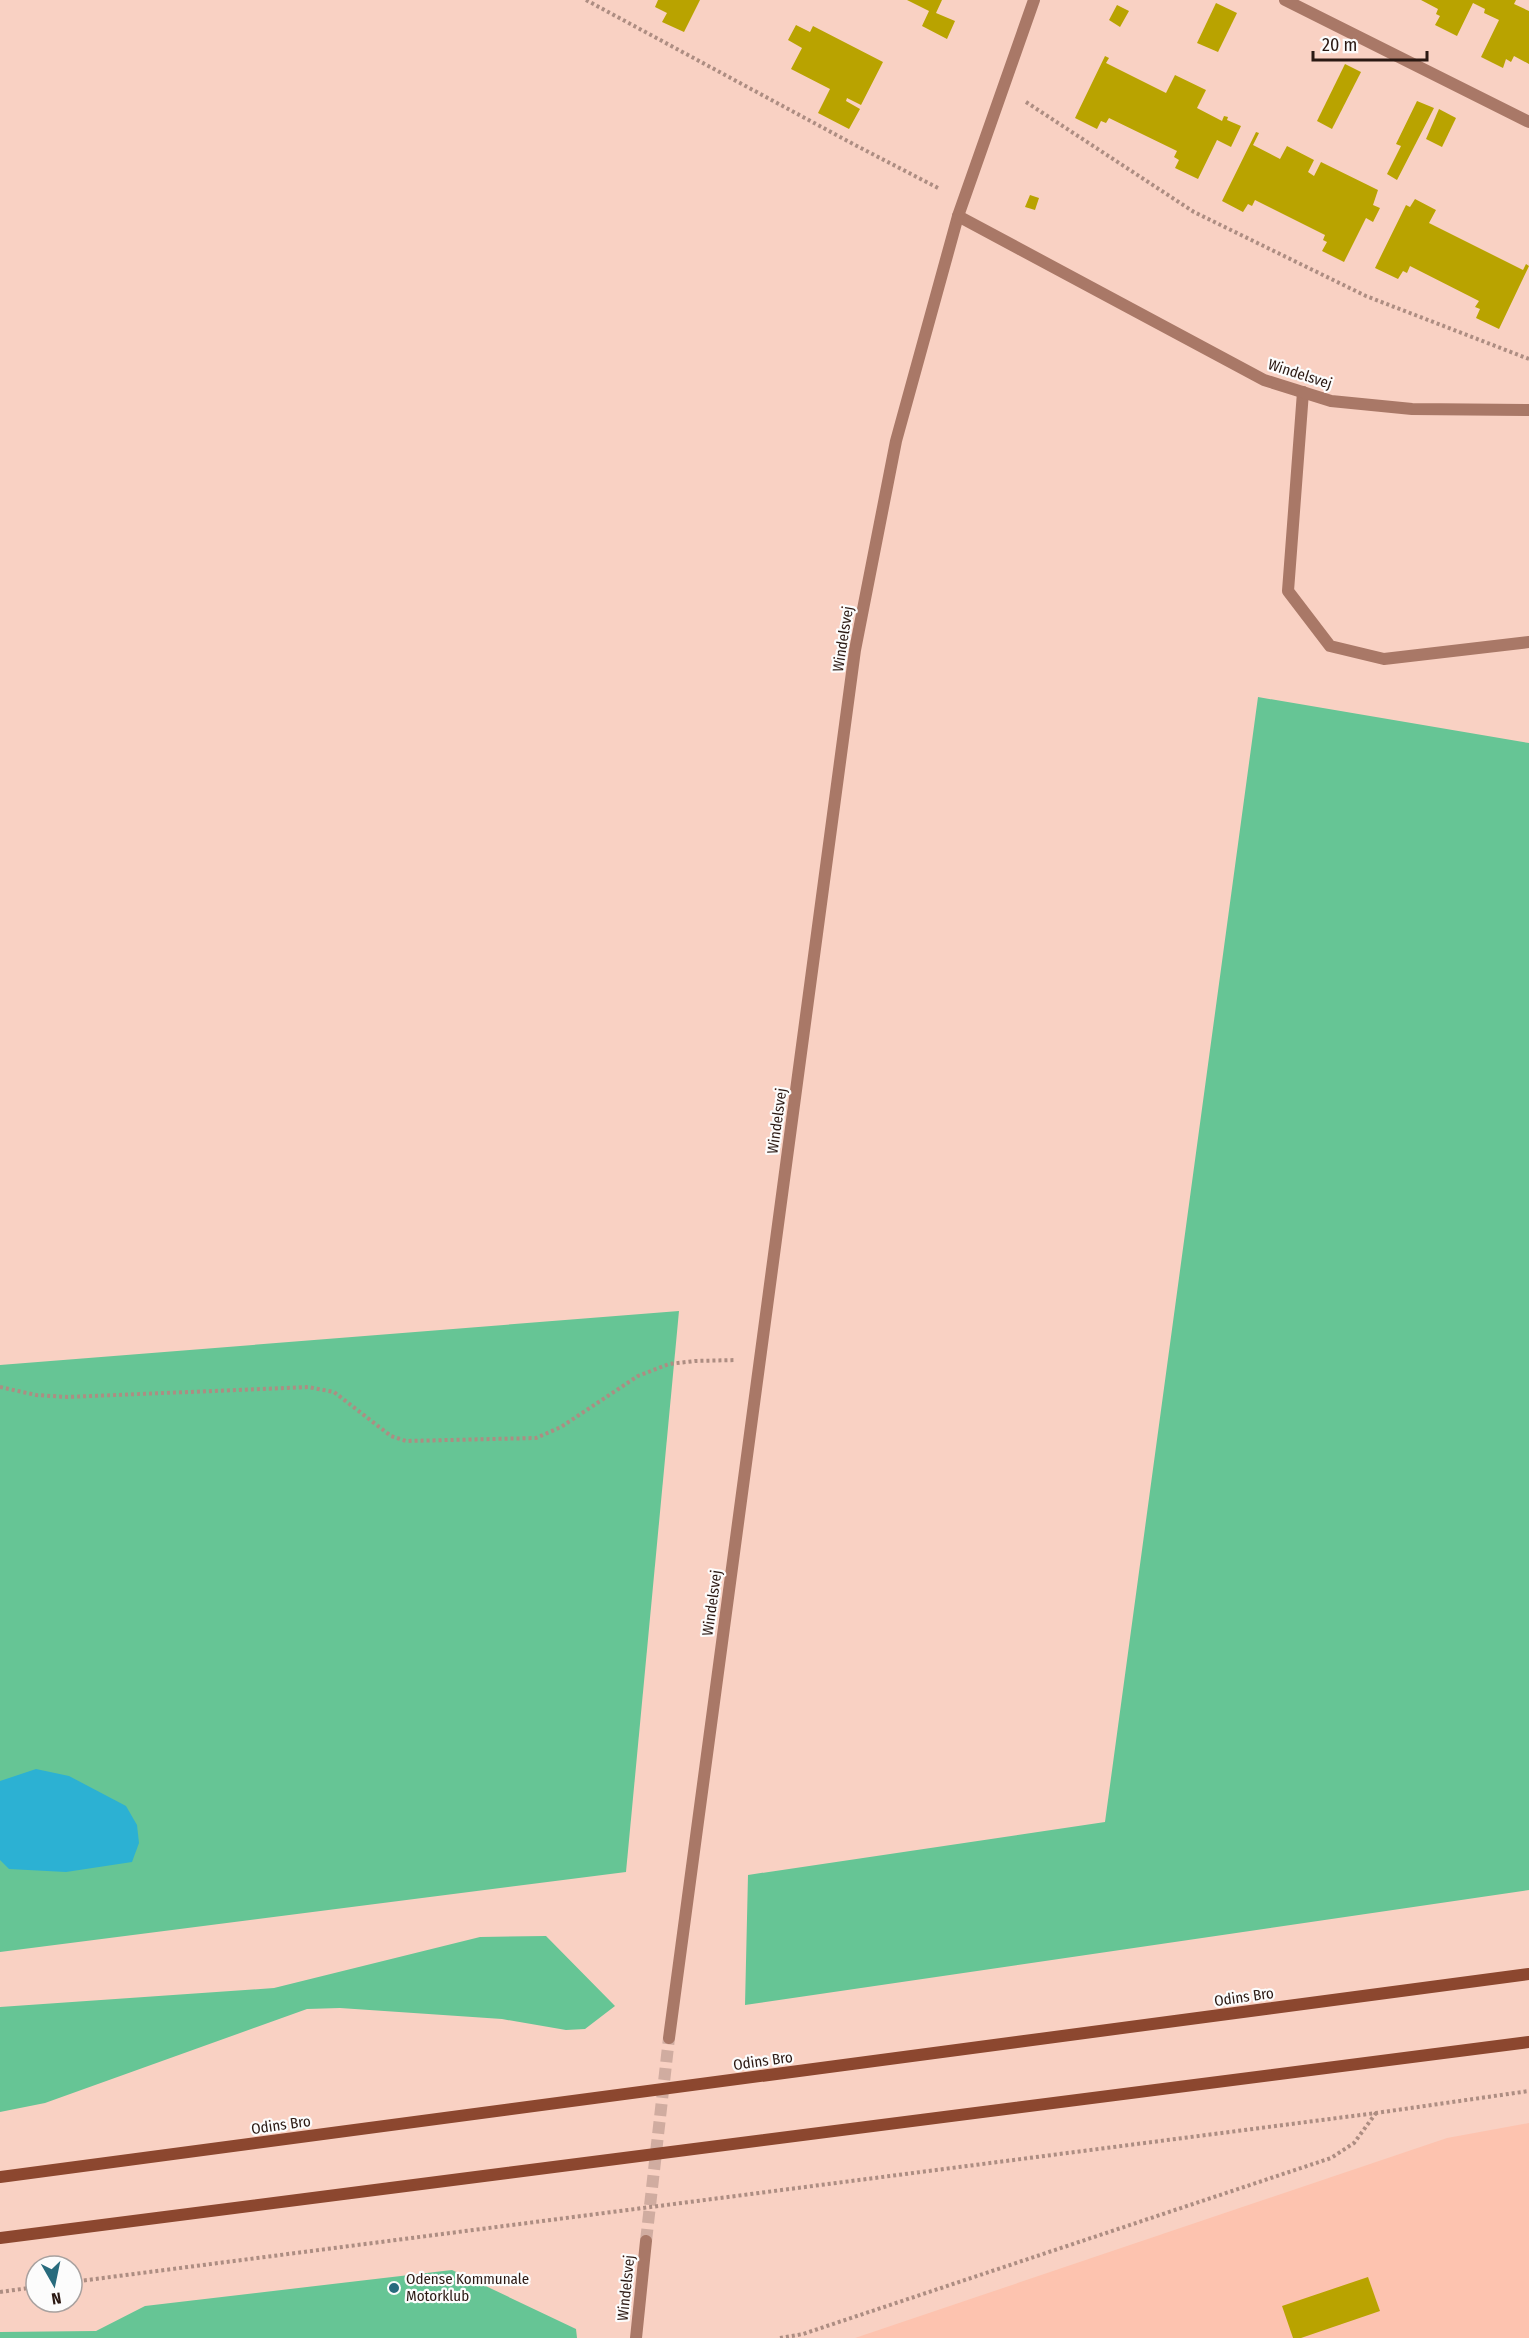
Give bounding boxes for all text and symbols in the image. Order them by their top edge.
scale bar [1313,24,1427,62]
text: 20 m [1322,34,1357,56]
street label: Windelsvej [1266,355,1334,393]
street label: Windelsvej [829,605,857,673]
street label: Windelsvej [763,1087,791,1155]
street label: Windelsvej [698,1569,726,1637]
street label: Odins Bro [1213,1984,1275,2010]
street label: Odins Bro [732,2048,794,2074]
street label: Odins Bro [250,2112,312,2138]
north arrow [24,2254,84,2314]
street label: Windelsvej [614,2254,638,2322]
place label: Odense Kommunale Motorklub [406,2270,529,2305]
marker: Odense Kommunale Motorklub [387,2281,401,2295]
text: N [50,2288,62,2308]

